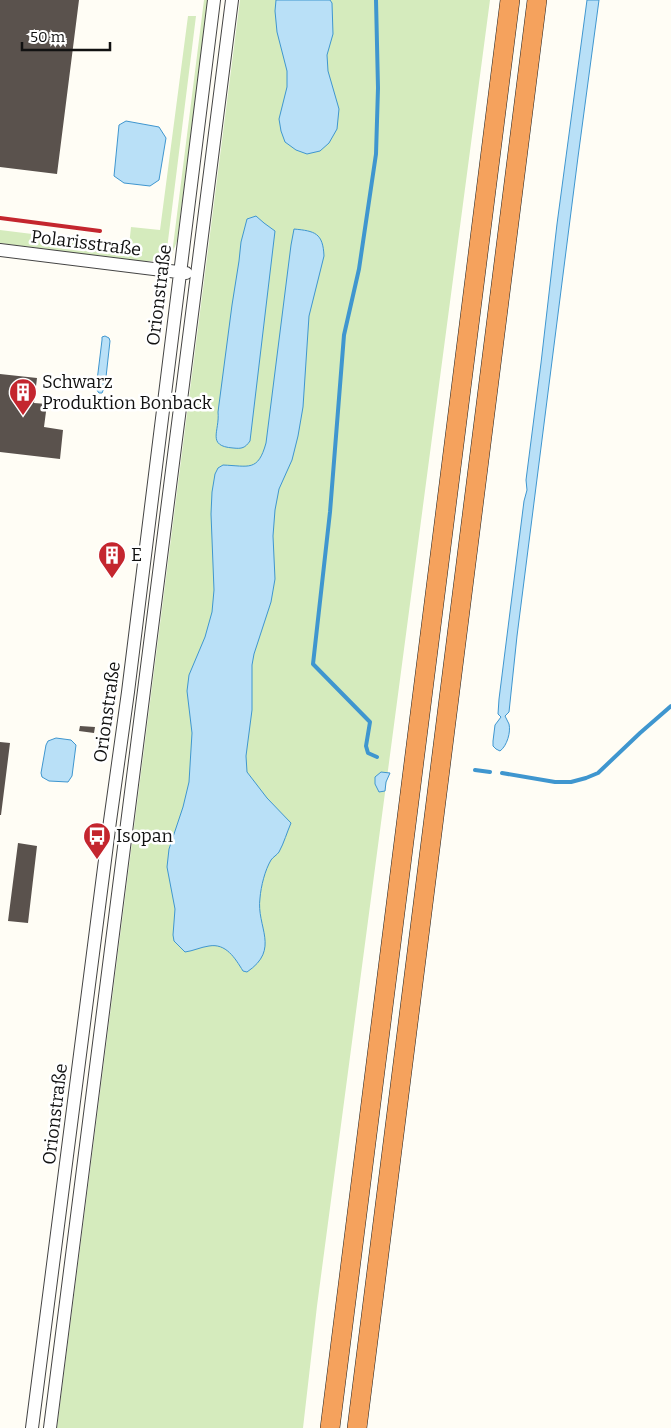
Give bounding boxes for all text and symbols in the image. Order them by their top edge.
scale bar [22,20,110,52]
text: 50 m [30,28,66,46]
street label: Polarisstraße [30,225,142,261]
street label: Orionstraße [142,243,176,347]
place label: Schwarz Produktion Bonback [42,371,213,414]
building icon: Schwarz Produktion Bonback [8,377,38,416]
building icon: E [97,540,127,579]
place label: E [131,544,142,566]
street label: Orionstraße [89,660,125,764]
bus stop icon: Isopan [82,821,112,860]
place label: Isopan [116,825,174,847]
street label: Orionstraße [38,1062,72,1166]

